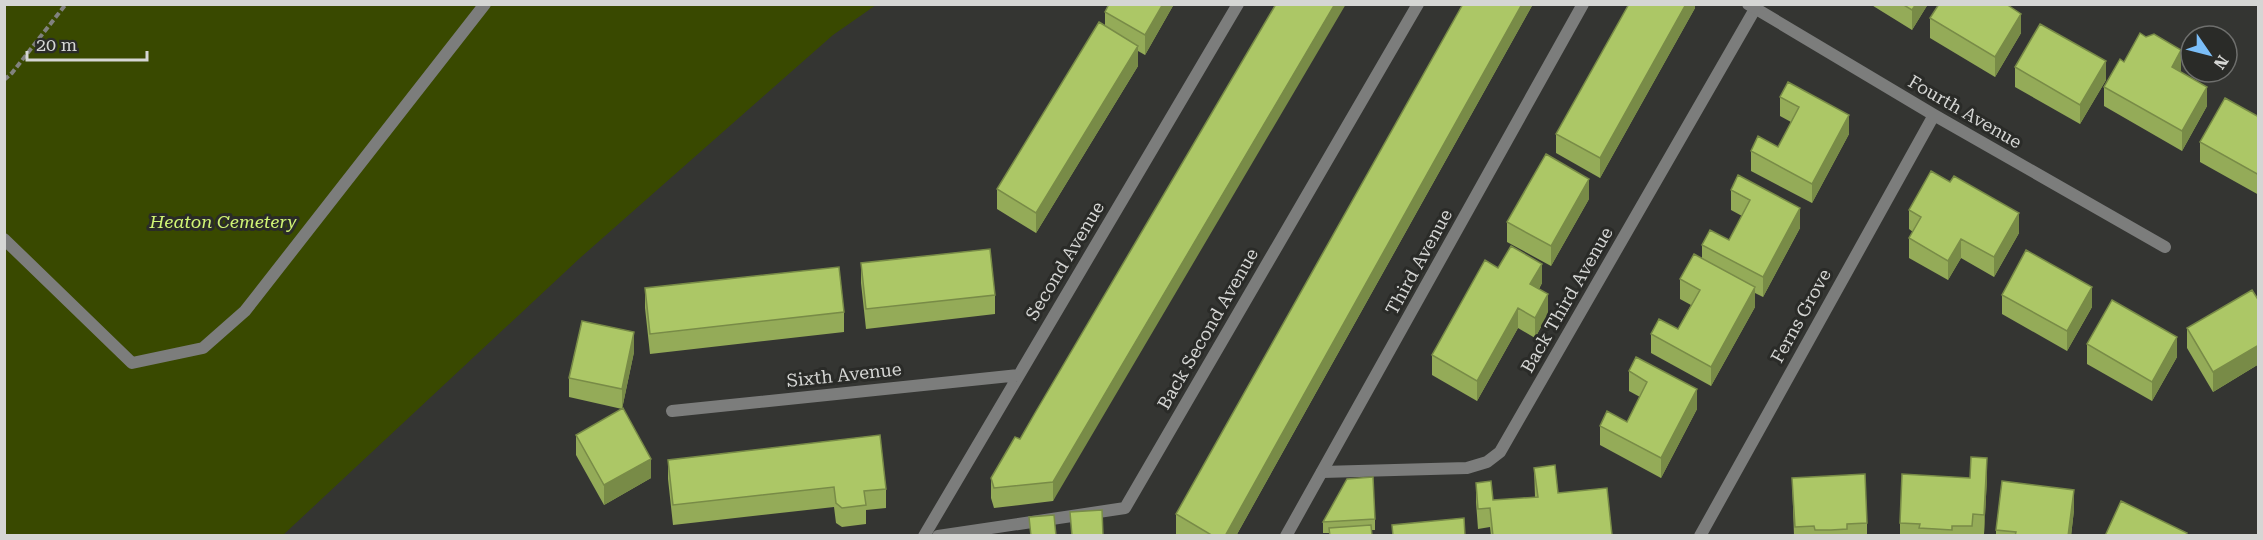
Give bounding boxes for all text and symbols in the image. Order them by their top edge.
scale bar [27,24,147,62]
north arrow [2179,24,2239,84]
text: 20 m [36,34,77,55]
text: N [2210,52,2232,73]
street label: Fourth Avenue [1905,71,2026,153]
street label: Second Avenue [1021,197,1108,324]
street label: Third Avenue [1381,205,1456,318]
park label: Heaton Cemetery [149,211,297,232]
street label: Back Third Avenue [1516,223,1617,376]
street label: Back Second Avenue [1153,244,1262,413]
street label: Ferns Grove [1766,265,1835,366]
street label: Sixth Avenue [785,358,903,391]

